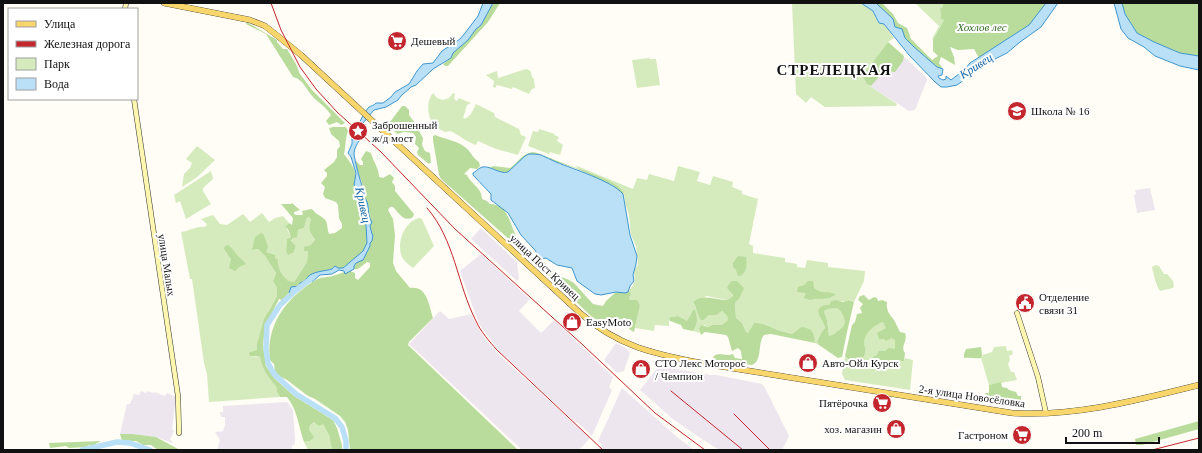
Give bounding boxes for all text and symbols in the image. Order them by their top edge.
legend [8,8,138,100]
text: Улица [44,17,76,31]
park label: Хохлов лес [956,21,1007,33]
supermarket icon: Дешевый [386,30,408,52]
place label: Дешевый [411,35,455,47]
text: Железная дорога [44,37,131,51]
water label: Кривец [956,50,995,82]
text: Парк [44,57,70,71]
district label: СТРЕЛЕЦКАЯ [776,62,892,78]
text: Вода [44,77,70,91]
school or university icon: Школа № 16 [1006,100,1028,122]
place label: Школа № 16 [1031,105,1090,117]
place label: Заброшенный ж/д мост [371,119,438,144]
place icon: Заброшенный ж/д мост [347,120,369,142]
water label: Кривец [352,185,374,224]
street label: улица Пост Кривец [508,232,582,302]
street label: улица Малых [156,233,178,298]
place label: Отделение связи 31 [1039,291,1089,316]
public building icon: Отделение связи 31 [1014,292,1036,314]
shop icon: EasyMoto [561,311,583,333]
place label: EasyMoto [586,316,632,328]
shop icon: Авто-Ойл Курск [797,352,819,374]
place label: СТО Лекс Моторос / Чемпион [655,357,746,382]
place label: Авто-Ойл Курск [822,357,899,369]
shop icon: СТО Лекс Моторос / Чемпион [630,358,652,380]
street label: 2-я улица Новосёловка [918,383,1026,409]
supermarket icon: Пятёрочка [871,392,893,414]
place label: Пятёрочка [819,397,868,409]
shop icon: хоз. магазин [885,418,907,440]
scale bar [1066,419,1159,445]
place label: хоз. магазин [824,423,882,435]
supermarket icon: Гастроном [1011,424,1033,446]
text: 200 m [1072,426,1103,440]
place label: Гастроном [958,429,1008,441]

